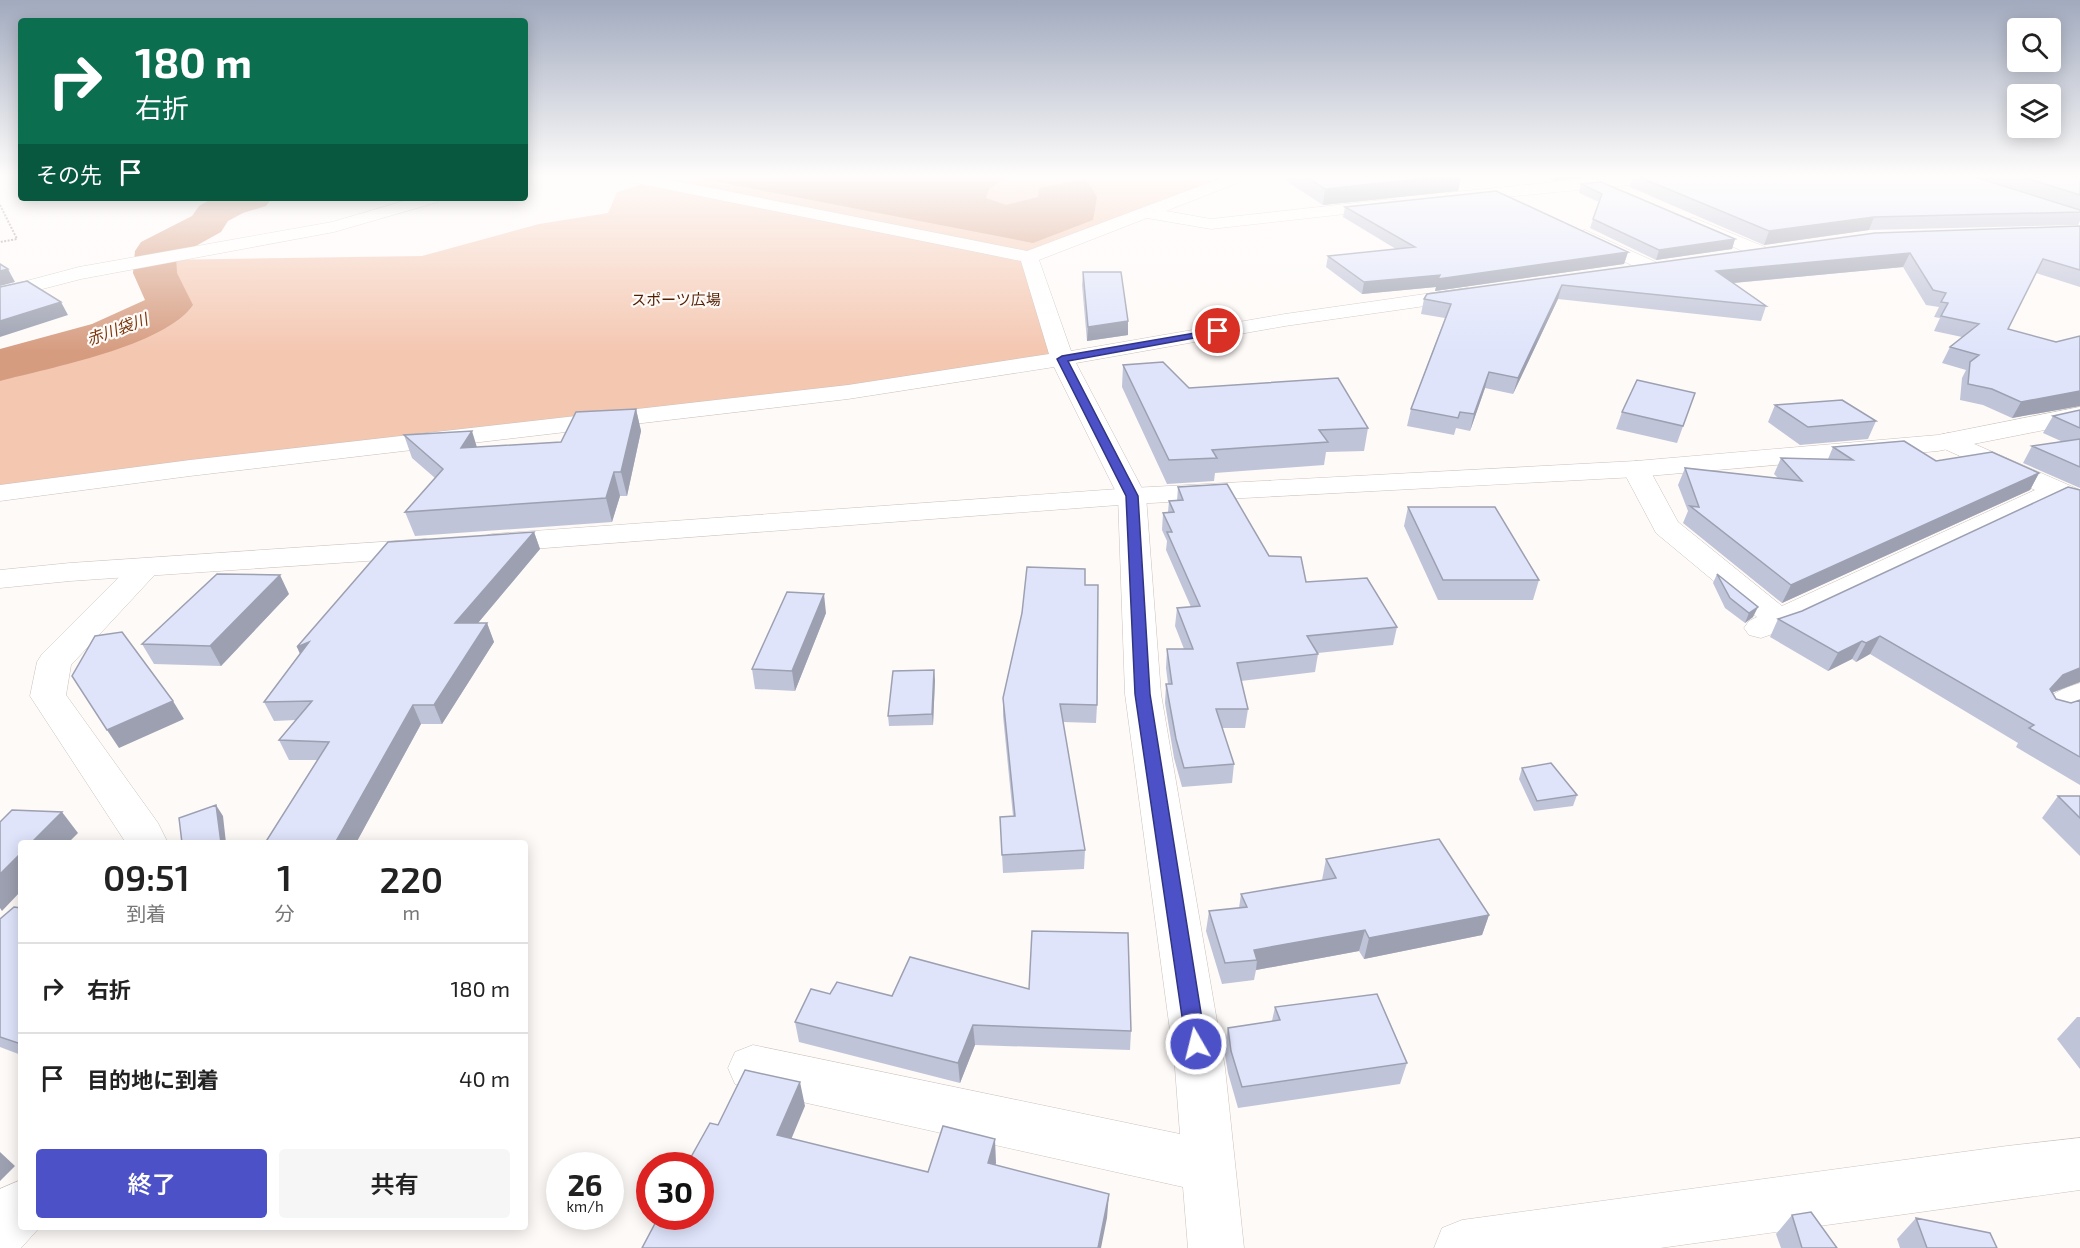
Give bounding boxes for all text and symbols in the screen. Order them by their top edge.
map controls [2007,18,2061,138]
button: search [2007,18,2061,72]
text: 180 m [135,36,252,86]
icon: right [36,42,114,120]
button: layers [2007,84,2061,138]
text: 右折 [135,91,189,123]
icon: arrive [114,156,147,189]
text: その先 [36,161,102,187]
park label: スポーツ広場 [631,290,721,308]
pin [1192,305,1243,356]
water label: 赤川袋川 [84,308,152,348]
icon: arrive [1201,314,1234,347]
text: 09:51 [103,855,190,898]
text: 1 [277,855,292,898]
text: 220 [380,857,443,900]
text: m [403,900,420,924]
text: 到着 [126,901,166,925]
text: 分 [275,901,295,925]
icon: right [36,972,69,1005]
text: 180 m [450,975,510,1001]
text: 右折 [87,976,131,1002]
position arrow [1164,1012,1228,1076]
icon: arrive [36,1062,69,1095]
text: 40 m [459,1065,510,1091]
text: 目的地に到着 [87,1066,219,1092]
button: 終了 [36,1149,267,1218]
button: 共有 [279,1149,510,1218]
speed limit sign: 30 [636,1152,714,1230]
text: 26 [567,1166,603,1202]
text: km/h [566,1197,604,1215]

